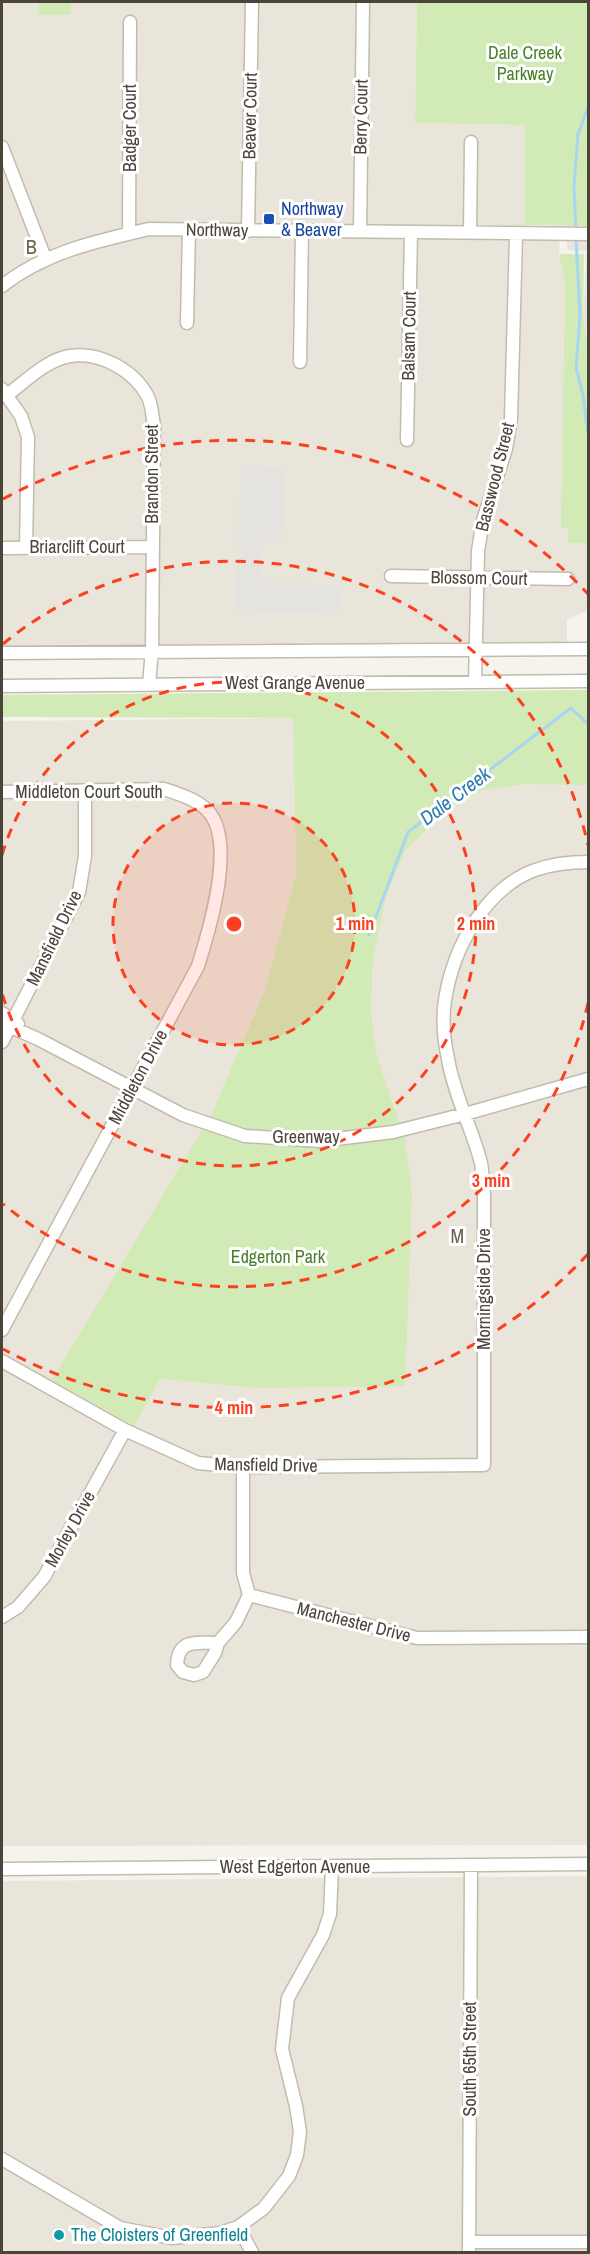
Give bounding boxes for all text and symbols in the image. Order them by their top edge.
park label: Dale Creek Parkway [488,40,563,86]
street label: Beaver Court [236,72,263,160]
street label: Berry Court [347,79,374,155]
street label: Badger Court [117,84,142,172]
place label: Northway & Beaver [281,196,344,242]
marker: Northway & Beaver [262,212,276,226]
street label: Northway [186,216,249,243]
district label: B [26,233,38,260]
street label: Balsam Court [395,291,422,381]
street label: Basswood Street [469,420,520,534]
street label: Brandon Street [139,424,164,524]
street label: Briarclift Court [29,534,125,559]
street label: Blossom Court [430,564,528,591]
street label: West Grange Avenue [225,670,365,695]
water label: Dale Creek [414,760,496,831]
street label: Middleton Court South [15,779,163,804]
street label: Mansfield Drive [20,886,87,990]
text: 1 min [336,911,374,936]
text: 2 min [457,911,495,936]
centre of rings [224,914,244,934]
street label: Middleton Drive [102,1025,173,1129]
street label: Greenway [272,1124,340,1149]
text: 3 min [472,1168,510,1193]
district label: M [450,1222,466,1249]
street label: Morningside Drive [471,1228,496,1350]
park label: Edgerton Park [231,1244,326,1269]
text: 4 min [215,1395,253,1420]
street label: Mansfield Drive [214,1451,318,1478]
street label: Morley Drive [38,1486,101,1571]
street label: Manchester Drive [295,1595,414,1648]
street label: West Edgerton Avenue [220,1854,370,1879]
street label: South 65th Street [457,2002,482,2116]
place label: The Cloisters of Greenfield [71,2222,248,2247]
marker: The Cloisters of Greenfield [52,2228,66,2242]

